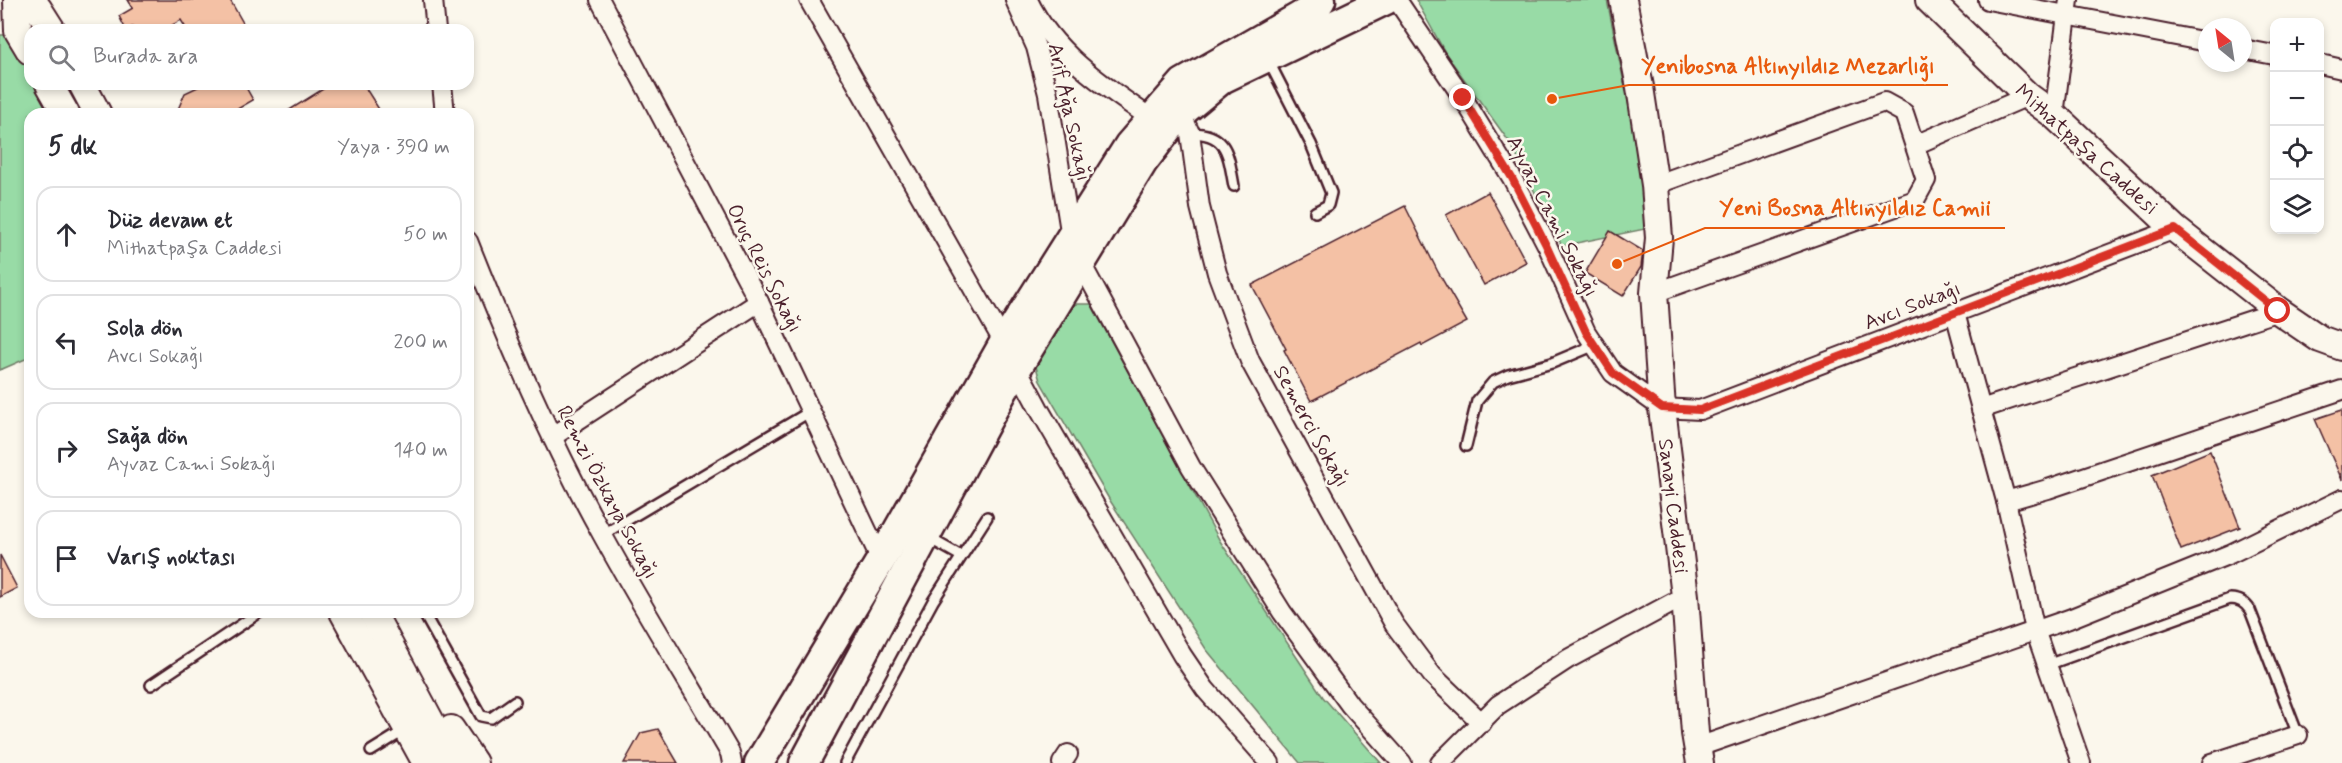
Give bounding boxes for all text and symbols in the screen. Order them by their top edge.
north arrow [2198,18,2252,72]
map controls [2270,18,2324,234]
button: + [2270,18,2324,72]
search box [24,24,474,90]
icon: search [45,41,78,74]
street label: Arif Ağa Sokağı [1041,41,1097,184]
text: Burada ara [93,43,198,71]
callout: Yenibosna Altınyıldız Mezarlığı [1629,45,1948,85]
text: Yenibosna Altınyıldız Mezarlığı [1641,53,1935,82]
button: − [2270,72,2324,126]
street label: Mithatpaşa Caddesi [2009,78,2164,222]
route end [1449,84,1475,110]
button: locate [2270,126,2324,180]
text: 5 dk [48,130,97,164]
street label: Ayvaz Cami Sokağı [1499,131,1605,302]
text: Yaya · 390 m [337,134,450,161]
button: layers [2270,180,2324,234]
callout: Yeni Bosna Altınyıldız Camii [1705,188,2005,228]
text: Yeni Bosna Altınyıldız Camii [1719,195,1991,223]
street label: Oruç Reis Sokağı [720,199,809,338]
text: Düz devam et [107,207,232,235]
icon: ahead [50,218,83,251]
text: 50 m [403,221,448,248]
text: Mithatpaşa Caddesi [107,235,282,262]
street label: Avcı Sokağı [1860,275,1965,337]
route start [2264,297,2290,323]
text: Sola dön [107,315,183,343]
icon: left [50,326,83,359]
text: 200 m [393,329,448,356]
text: Avcı Sokağı [107,343,204,370]
street label: Semerci Sokağı [1266,361,1356,492]
street label: Remzi Özkaya Sokağı [550,401,665,584]
text: Sağa dön [107,423,188,451]
icon: right [50,434,83,467]
text: 140 m [394,437,448,464]
street label: Sanayi Caddesi [1651,437,1695,575]
text: Ayvaz Cami Sokağı [107,451,276,478]
icon: arrive [50,542,83,575]
text: Varış noktası [107,544,236,572]

